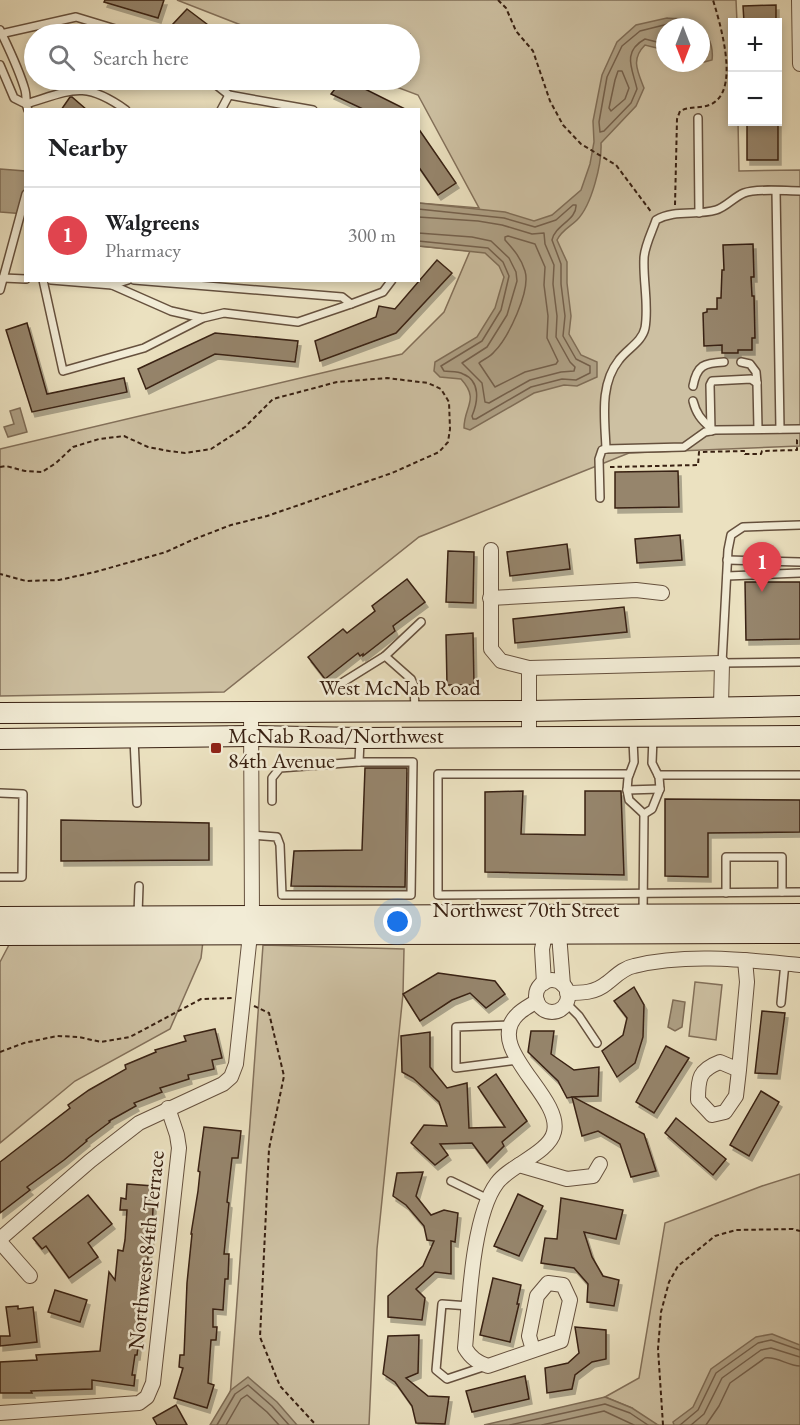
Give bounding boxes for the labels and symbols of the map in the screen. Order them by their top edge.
north arrow [656,18,710,72]
pin: 1 [742,542,782,592]
street label: West McNab Road [319,673,481,702]
place label: McNab Road/Northwest 84th Avenue [228,721,444,775]
marker: McNab Road/Northwest 84th Avenue [209,741,223,755]
street label: Northwest 70th Street [433,895,620,924]
your location [383,907,412,936]
street label: Northwest 84th Terrace [121,1149,171,1351]

